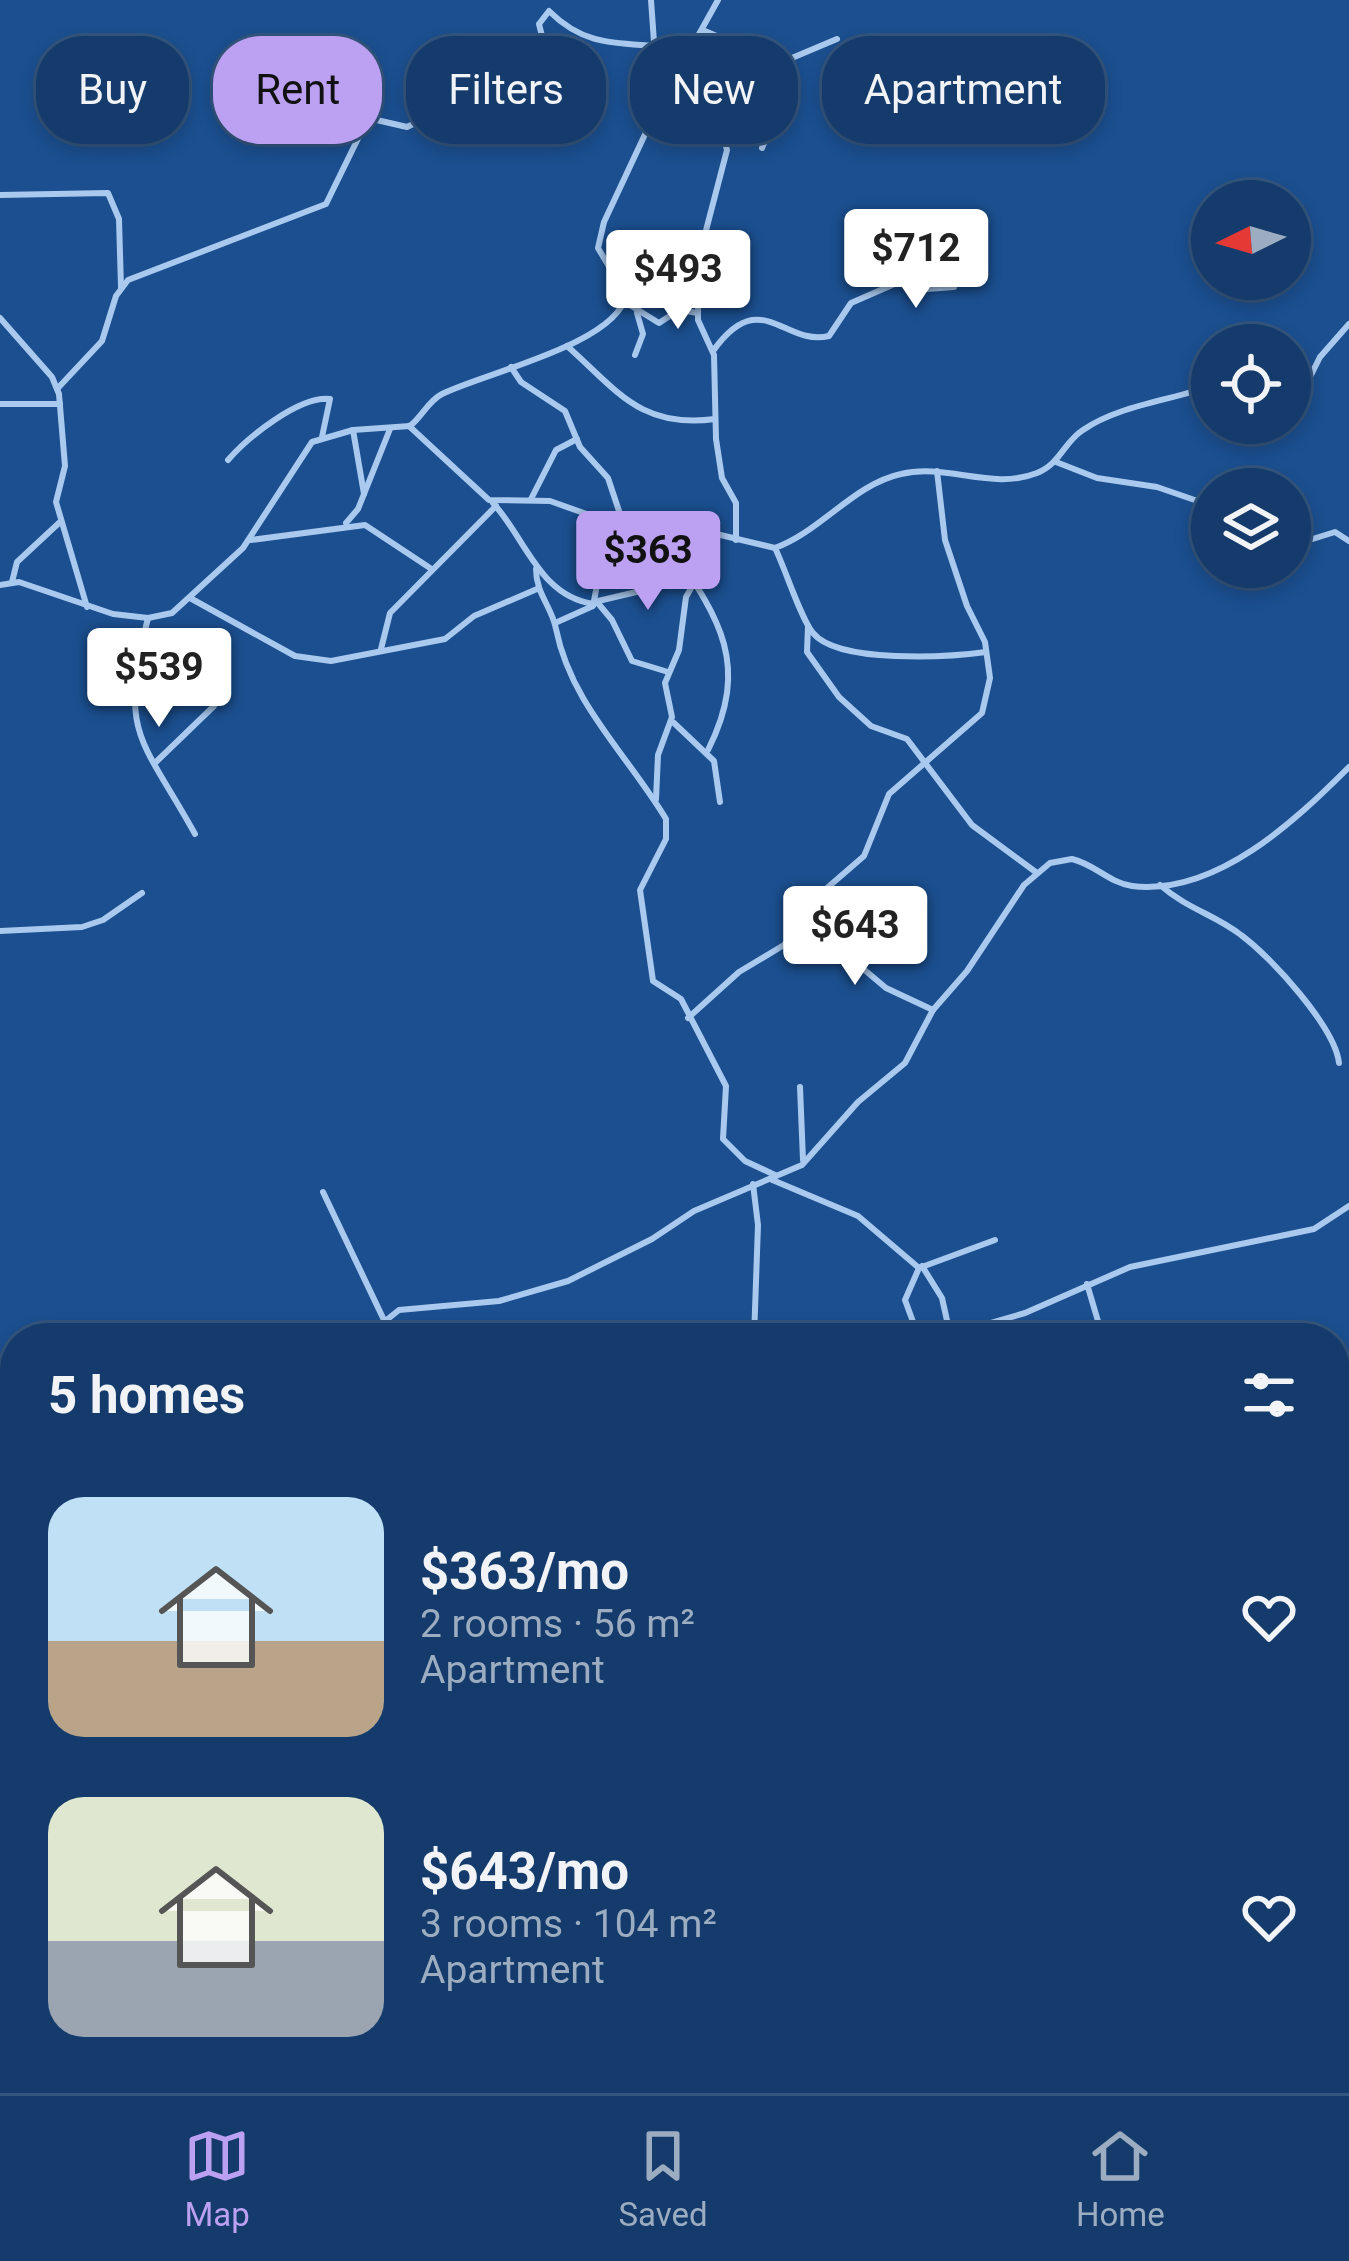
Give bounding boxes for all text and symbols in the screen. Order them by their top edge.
chip: Buy [36,36,189,144]
chip: Rent [213,36,382,144]
chip: Filters [406,36,606,144]
chip: New [630,36,798,144]
chip: Apartment [822,36,1105,144]
north arrow [1191,180,1311,300]
map controls [1191,180,1311,588]
pin: $712 [845,209,987,311]
text: $712 [871,225,961,271]
pin: $493 [607,230,749,332]
text: $493 [633,246,723,292]
button: locate [1191,324,1311,444]
button: layers [1191,468,1311,588]
pin: $363 [577,511,719,613]
text: $363 [603,527,693,573]
pin: $539 [88,628,230,730]
text: $539 [114,644,204,690]
pin: $643 [784,886,926,988]
text: $643 [810,902,900,948]
icon: filters [1236,1362,1302,1428]
text: 5 homes [48,1366,245,1425]
text: $363/mo [420,1542,629,1601]
icon: home [144,1545,288,1689]
icon: heart [1236,1584,1302,1650]
text: 2 rooms · 56 m² [420,1601,695,1647]
text: Apartment [420,1647,605,1693]
text: $643/mo [420,1842,629,1901]
icon: home [144,1845,288,1989]
icon: heart [1236,1884,1302,1950]
text: 3 rooms · 104 m² [420,1901,717,1947]
text: Apartment [420,1947,605,1993]
tab: Map [184,2123,250,2234]
tab: Saved [618,2123,708,2234]
tab: Home [1076,2123,1165,2234]

